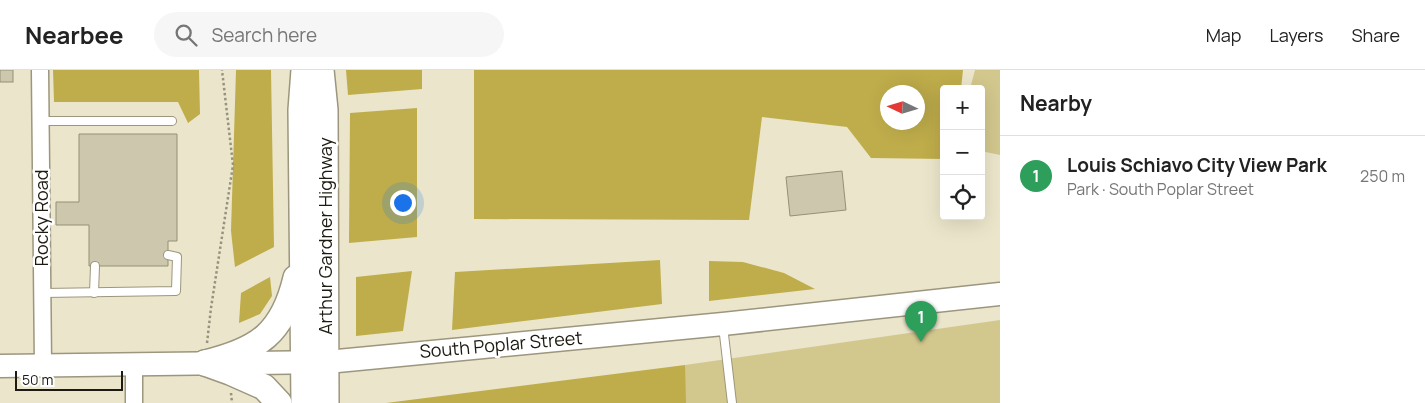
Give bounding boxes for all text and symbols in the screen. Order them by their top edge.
search box [154,12,504,57]
text: Nearbee [25,18,124,51]
icon: search [172,21,200,49]
text: Search here [212,22,317,48]
text: Map [1206,23,1241,47]
text: Layers [1269,23,1323,47]
text: Share [1351,23,1400,47]
north arrow [880,85,925,130]
map controls [940,85,985,220]
button: + [940,85,985,130]
text: Nearby [1020,89,1092,117]
button: − [940,130,985,175]
street label: Arthur Gardner Highway [313,137,337,335]
text: Louis Schiavo City View Park [1067,152,1327,178]
text: 1 [1032,165,1040,187]
text: 250 m [1360,165,1405,187]
street label: Rocky Road [29,170,53,266]
button: locate [940,175,985,220]
text: Park · South Poplar Street [1067,178,1254,200]
your location [390,190,416,216]
pin: 1 [905,301,937,342]
street label: South Poplar Street [419,325,583,363]
scale bar [15,368,122,391]
text: 50 m [22,370,53,389]

